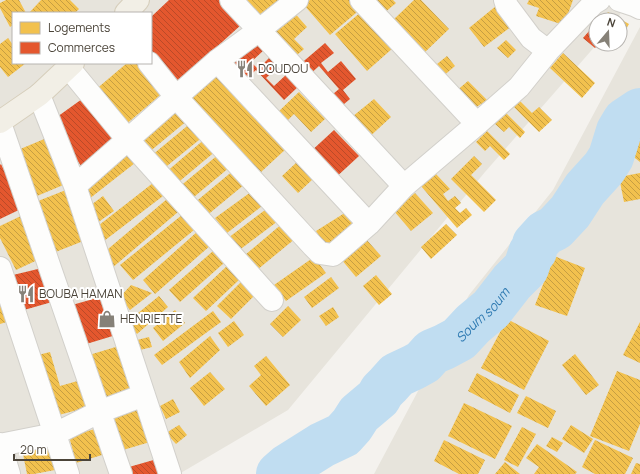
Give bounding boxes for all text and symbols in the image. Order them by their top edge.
legend [12,12,152,64]
north arrow [588,12,628,52]
text: N [605,14,618,30]
text: Logements [48,19,110,36]
text: Commerces [48,39,115,56]
restaurant icon: DOUDOU [235,59,255,79]
place label: DOUDOU [258,60,308,77]
water label: Soum soum [452,283,514,346]
restaurant icon: BOUBA HAMAN [16,284,36,304]
place label: BOUBA HAMAN [39,285,123,302]
shop icon: HENRIETTE [97,309,117,329]
place label: HENRIETTE [120,310,183,327]
scale bar [14,436,90,462]
text: 20 m [20,441,47,458]

